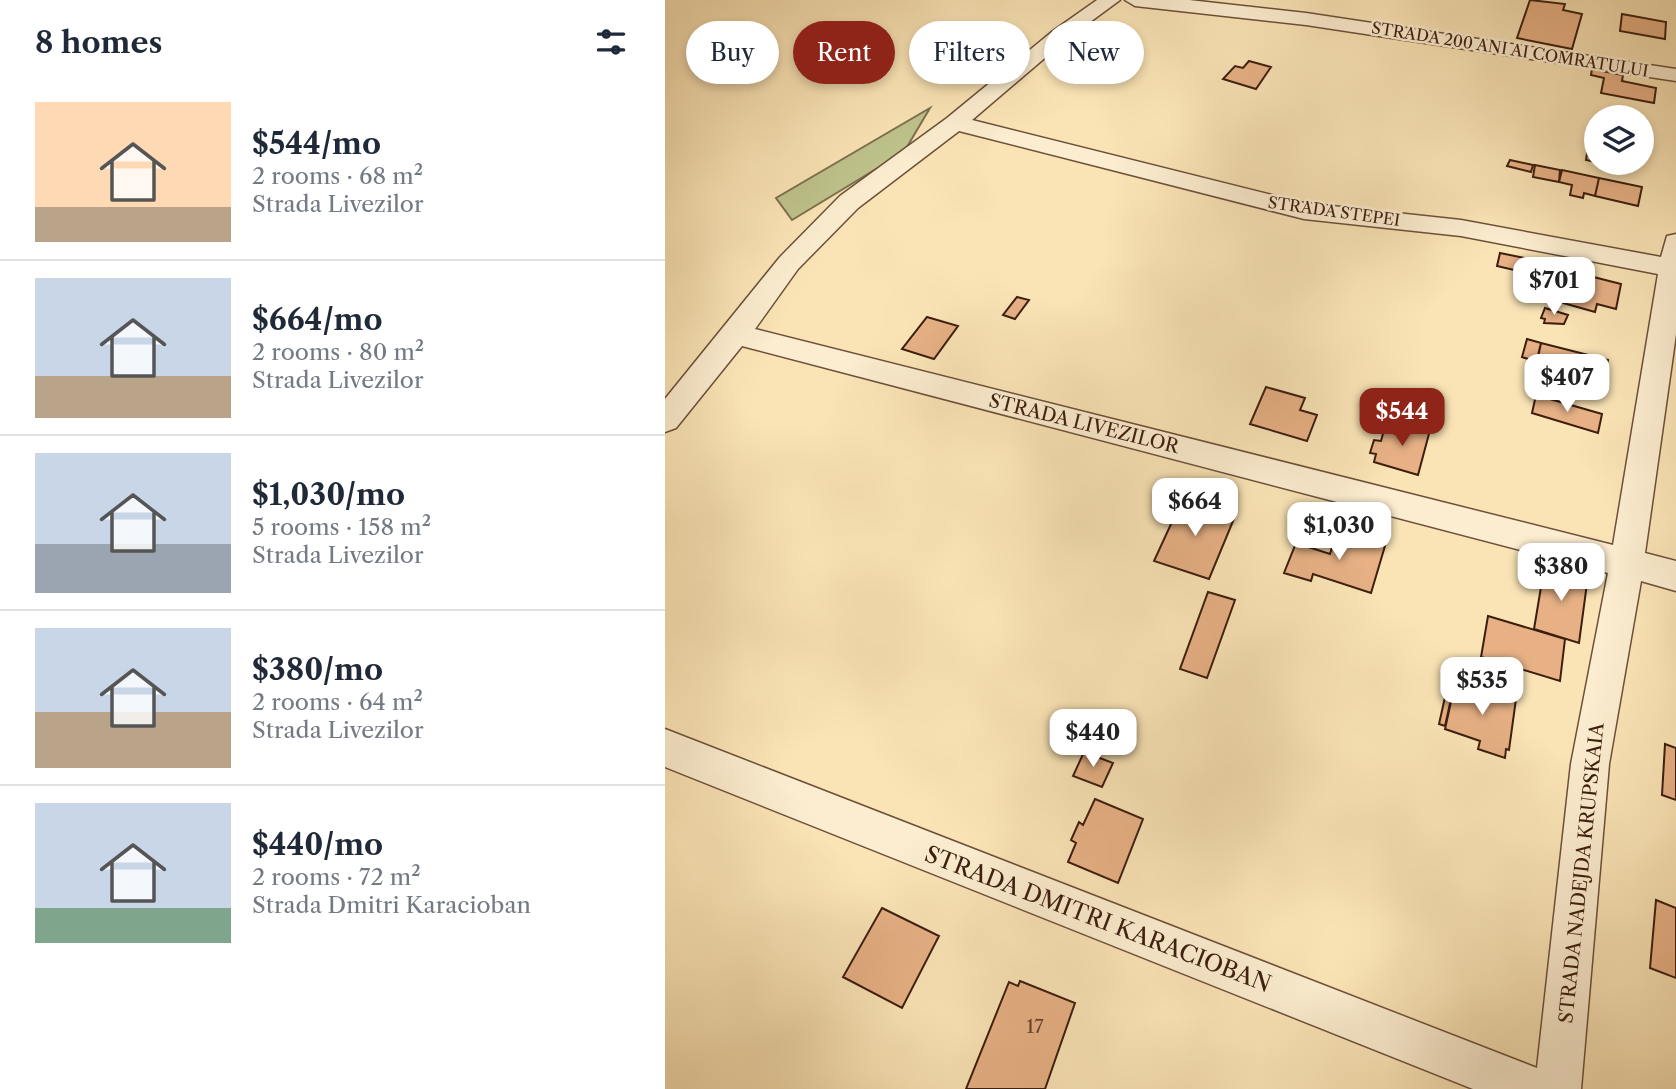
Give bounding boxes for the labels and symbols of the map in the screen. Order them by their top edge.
street label: STRADA 200 ANI AI COMRATULUI [1370,17,1650,81]
street label: STRADA STEPEI [1267,192,1401,230]
pin: $701 [1513,258,1595,317]
pin: $407 [1526,354,1608,414]
pin: $544 [1361,388,1443,448]
street label: STRADA LIVEZILOR [986,389,1182,459]
pin: $664 [1154,478,1236,538]
pin: $1,030 [1282,503,1396,562]
pin: $380 [1520,544,1602,603]
pin: $535 [1441,658,1523,717]
pin: $440 [1052,710,1134,769]
street label: STRADA NADEJDA KRUPSKAIA [1554,721,1609,1024]
street label: STRADA DMITRI KARACIOBAN [921,840,1275,998]
house number: 17 [1026,1015,1044,1038]

